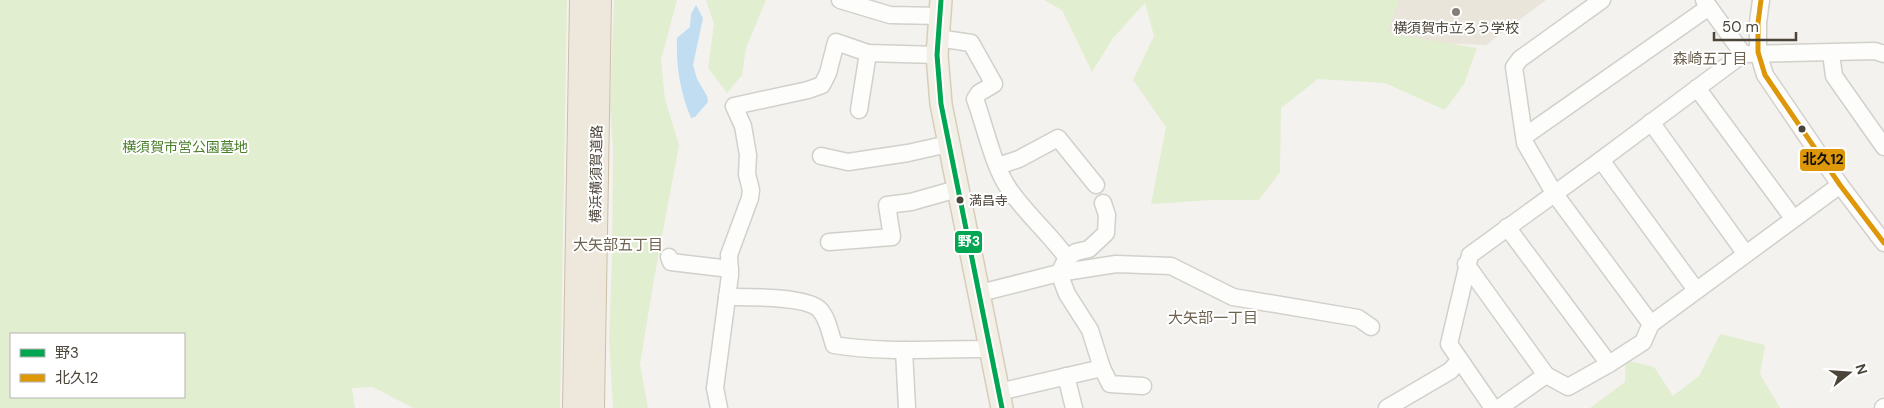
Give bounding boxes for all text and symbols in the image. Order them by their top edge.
marker: 横須賀市立ろう学校 [1450,6,1462,18]
scale bar [1714,10,1796,42]
text: 50 m [1722,17,1759,37]
place label: 横須賀市立ろう学校 [1393,19,1519,37]
district label: 森崎五丁目 [1672,49,1748,69]
unlabelled marker [1797,124,1807,134]
street label: 横浜横須賀道路 [586,125,606,223]
park label: 横須賀市営公園墓地 [122,138,248,156]
line badge: 北久12 [1799,148,1846,172]
text: 北久12 [1802,150,1844,168]
place label: 満昌寺 [969,192,1008,209]
marker: 満昌寺 [955,195,965,205]
line badge: 野3 [954,230,983,254]
text: 野3 [958,232,980,250]
district label: 大矢部五丁目 [573,235,663,255]
district label: 大矢部一丁目 [1168,308,1258,328]
legend [10,333,185,398]
text: 野3 [55,343,79,363]
north arrow [1824,348,1874,398]
text: N [1851,362,1872,377]
text: 北久12 [55,368,98,388]

